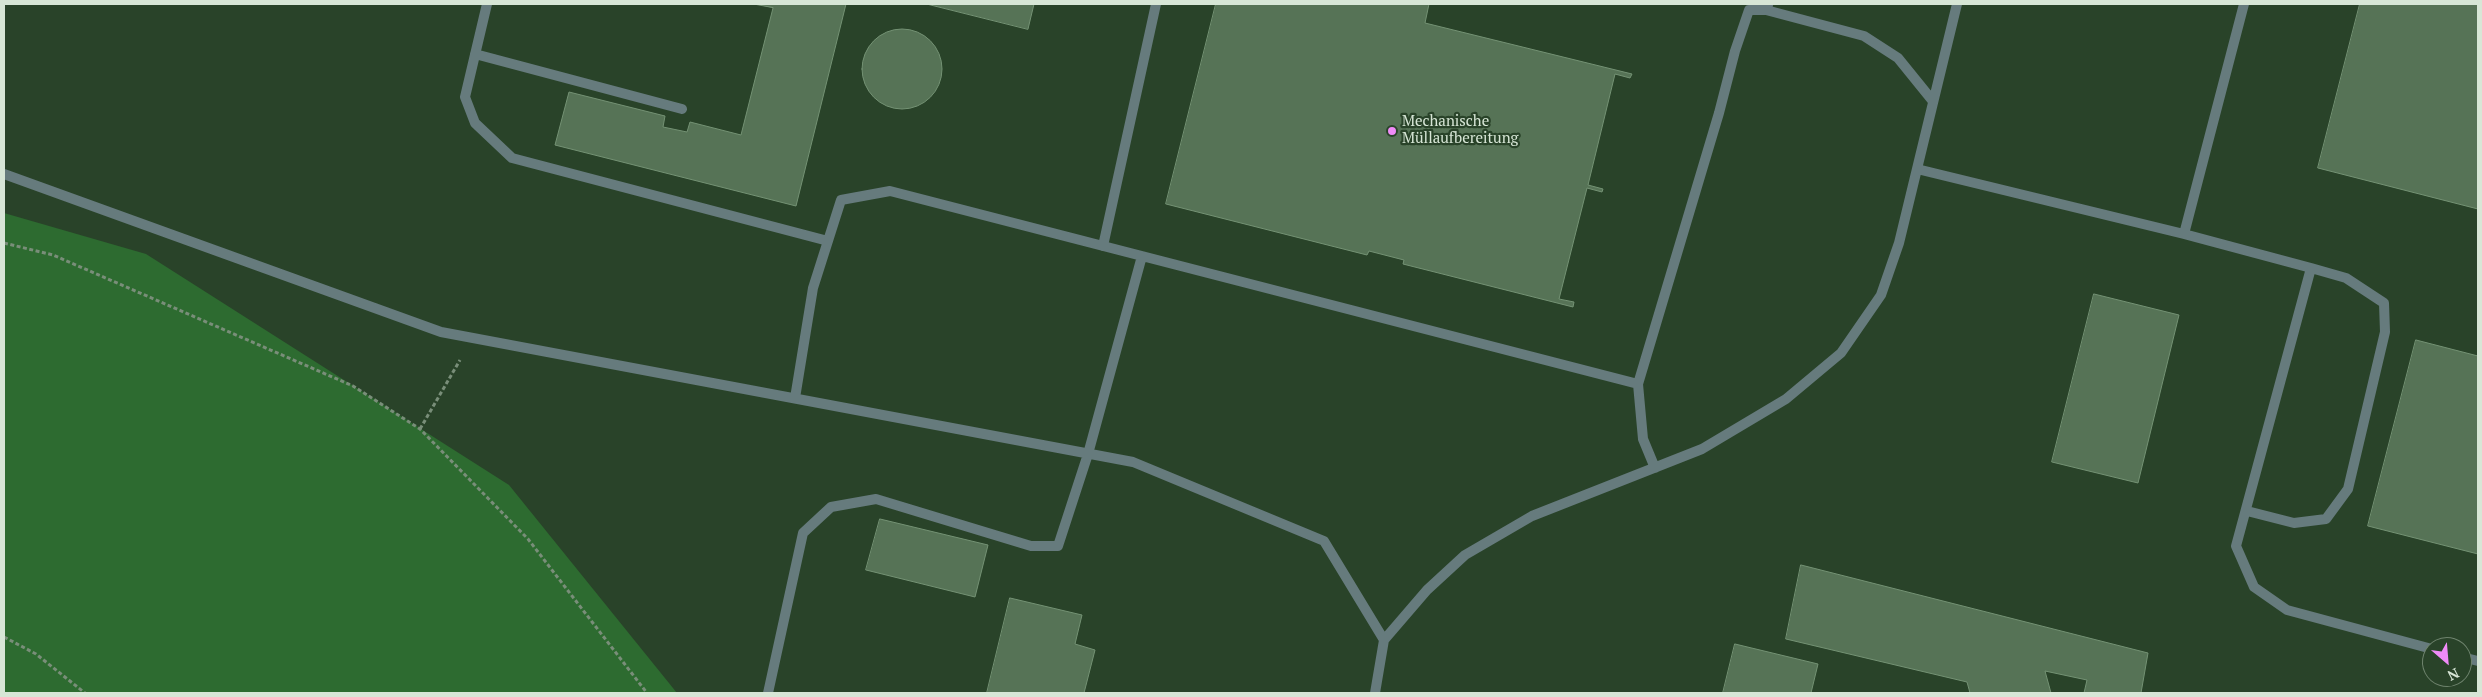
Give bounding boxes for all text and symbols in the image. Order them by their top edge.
place label: Mechanische Müllaufbereitung [1402,113,1518,148]
marker: Mechanische Müllaufbereitung [1386,125,1398,137]
north arrow [2422,637,2472,687]
text: N [2445,664,2463,686]

